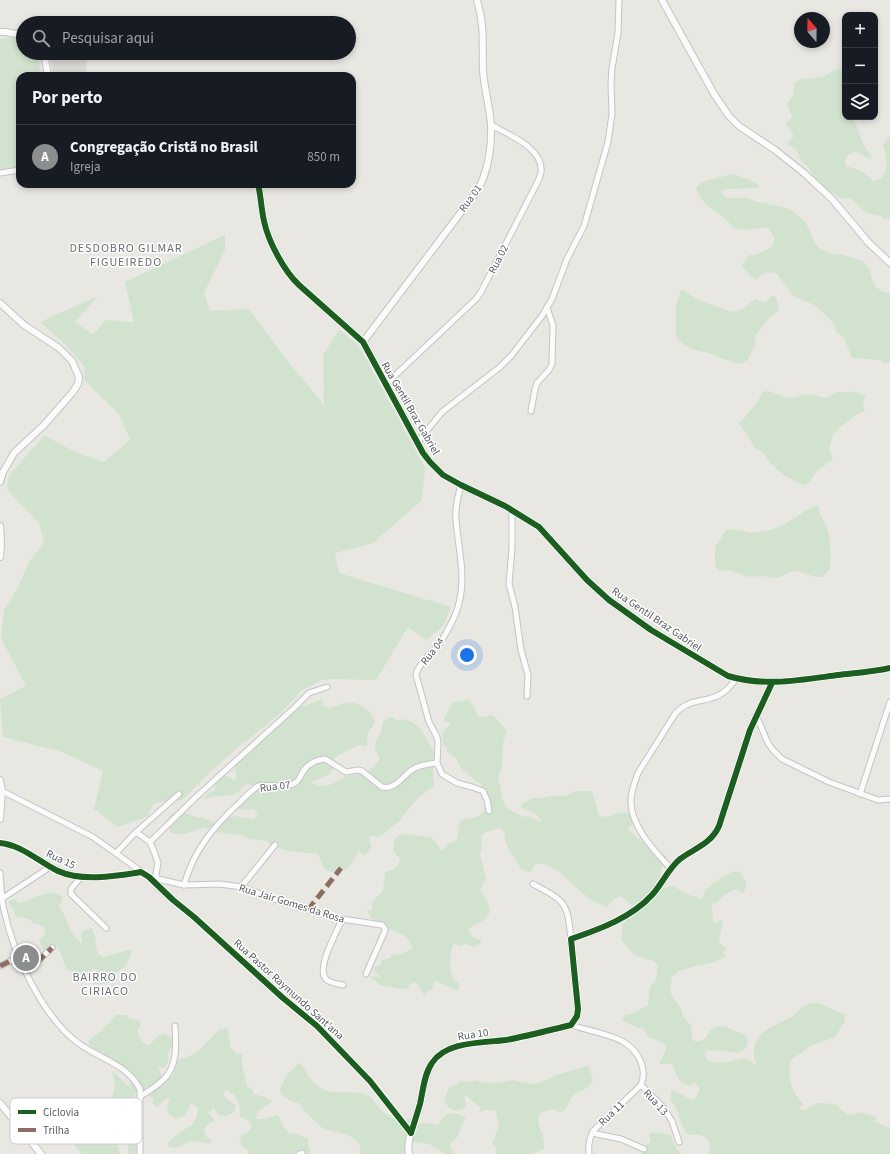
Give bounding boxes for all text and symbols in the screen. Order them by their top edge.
north arrow [794,12,830,48]
map controls [842,12,878,120]
button: + [842,12,878,48]
search box [16,16,356,60]
icon: search [30,27,52,49]
text: Pesquisar aqui [62,28,154,49]
button: − [842,48,878,84]
button: layers [842,84,878,120]
text: Por perto [32,86,102,110]
text: Congregação Cristã no Brasil [70,137,258,158]
text: A [41,148,49,166]
text: 850 m [307,148,340,166]
text: Igreja [70,158,101,176]
street label: Rua 01 [455,181,486,215]
district label: DESDOBRO GILMAR FIGUEIREDO [69,240,183,271]
street label: Rua 02 [485,242,512,276]
street label: Rua Gentil Braz Gabriel [378,359,443,458]
street label: Rua Gentil Braz Gabriel [609,584,705,655]
street label: Rua 04 [417,634,448,668]
your location [457,645,477,665]
street label: Rua 07 [259,777,291,796]
street label: Rua 15 [44,846,78,873]
street label: Rua Jair Gomes da Rosa [237,880,347,927]
street label: Rua Pastor Raymundo Sant’ana [230,936,347,1043]
pin: A [13,943,39,973]
district label: BAIRRO DO CIRIACO [72,969,138,1000]
street label: Rua 10 [457,1025,490,1044]
street label: Rua 13 [640,1086,672,1119]
street label: Rua 11 [595,1097,628,1129]
legend [10,1098,142,1144]
text: Ciclovia [43,1105,79,1120]
text: Trilha [43,1123,69,1138]

